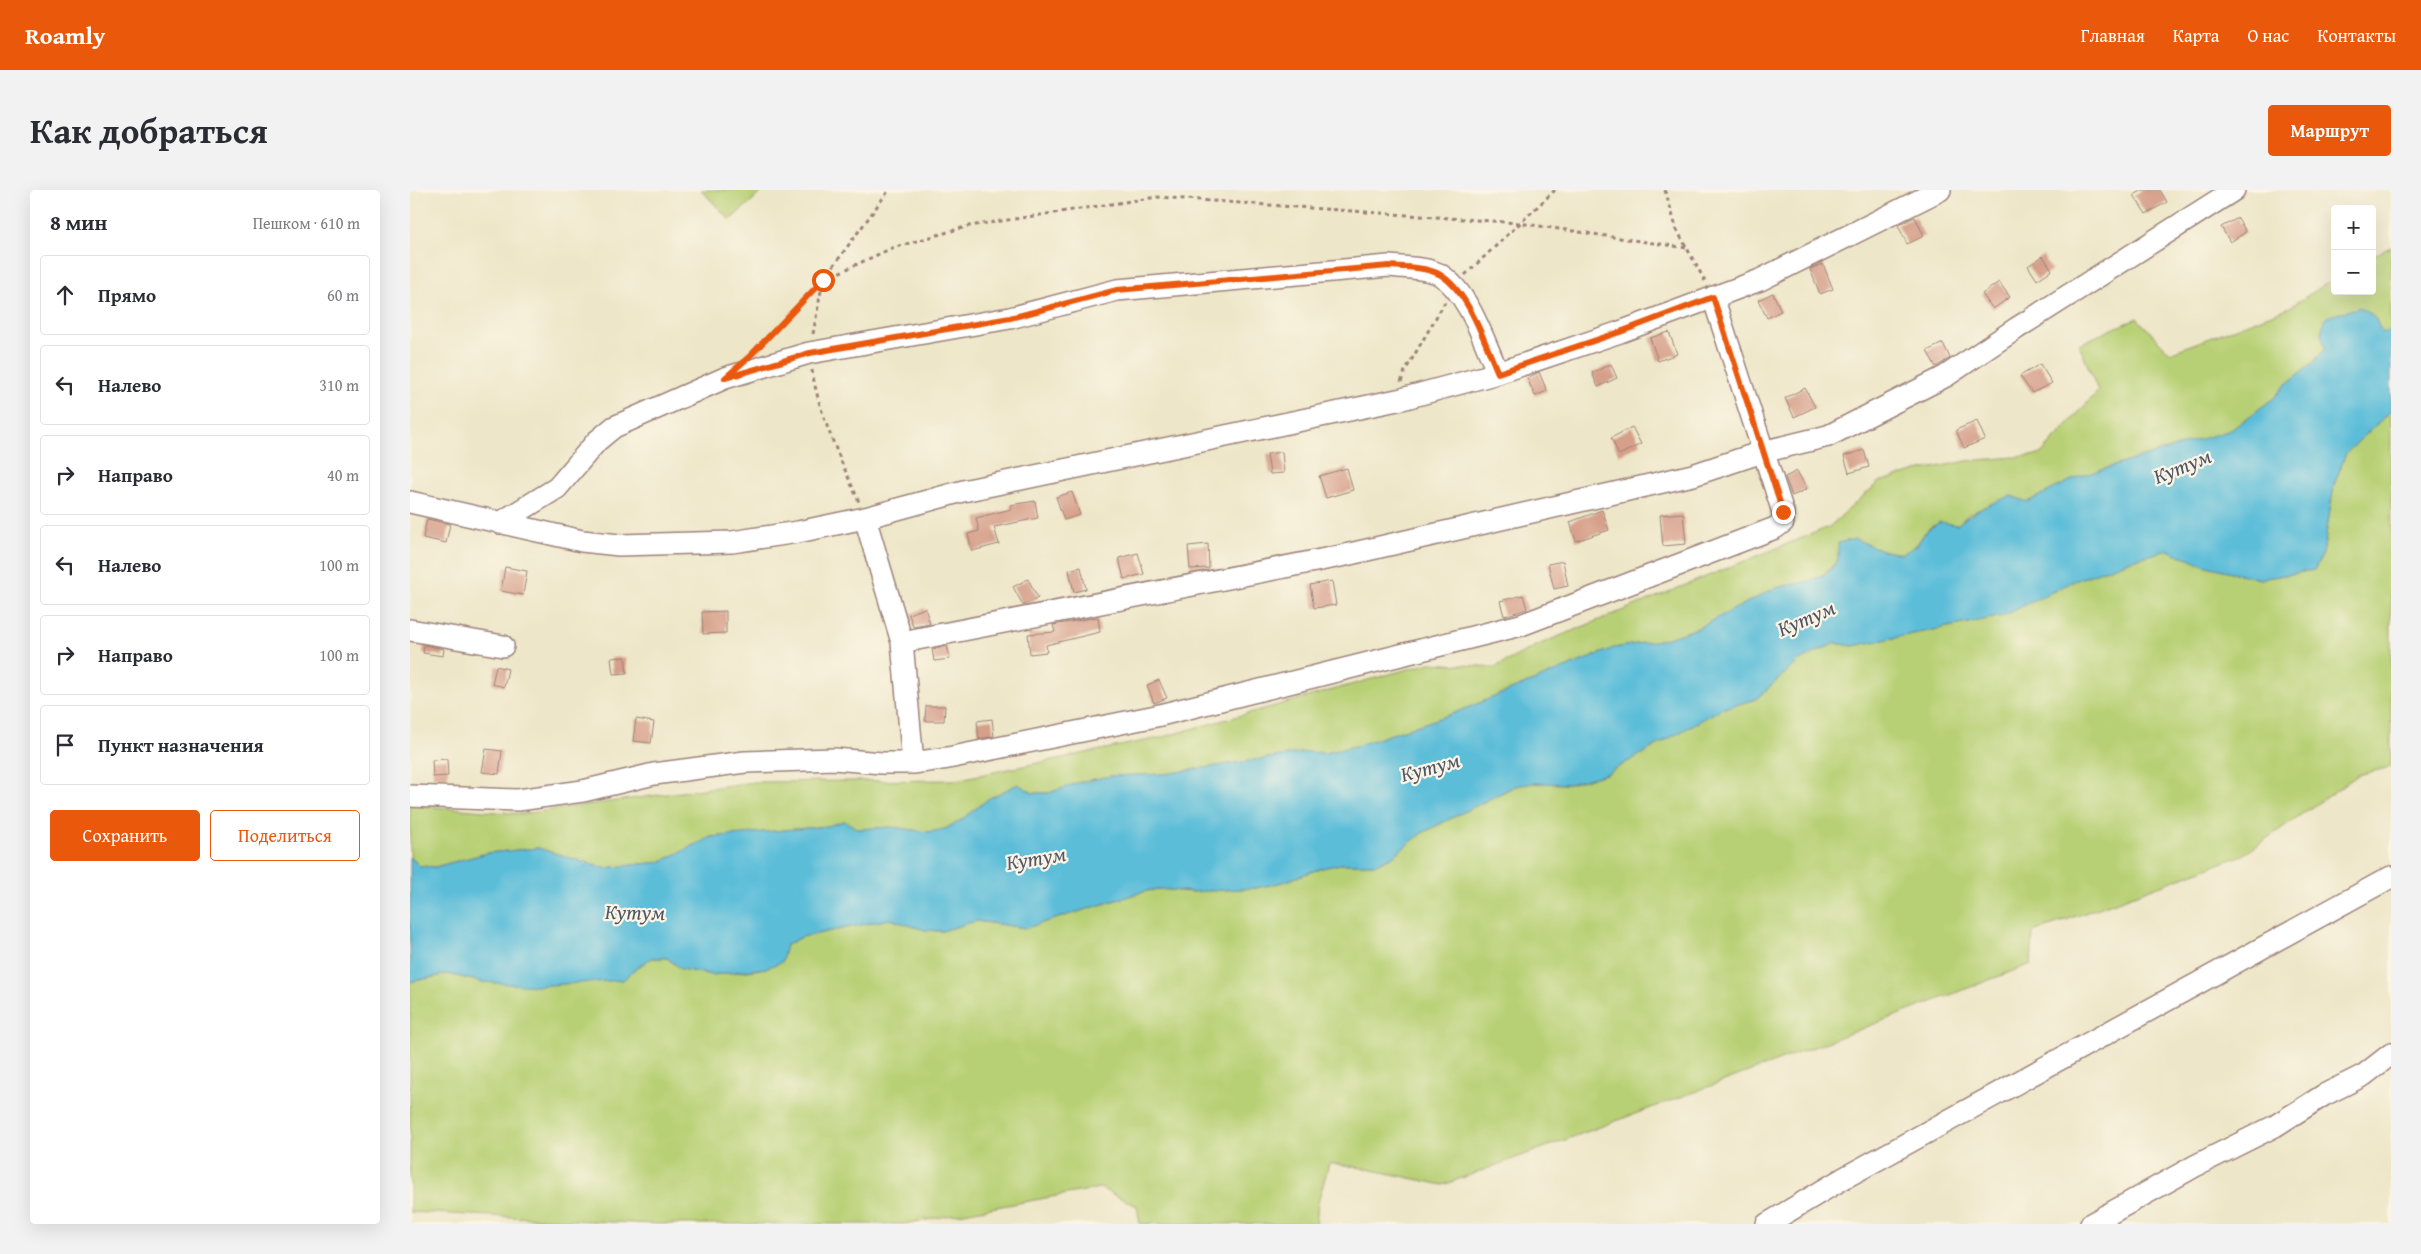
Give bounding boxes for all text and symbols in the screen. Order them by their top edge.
text: Roamly [25,18,105,53]
text: Главная [2081,22,2145,49]
text: Карта [2173,22,2219,49]
text: О нас [2247,22,2289,49]
text: Контакты [2317,22,2396,49]
text: Как добраться [30,105,268,156]
button: Маршрут [2268,105,2391,156]
map controls [2331,205,2376,295]
button: + [2331,205,2376,250]
text: 8 мин [50,207,107,238]
text: Пешком · 610 m [253,211,360,235]
button: − [2331,250,2376,295]
route start [812,269,835,292]
icon: ahead [51,281,79,309]
text: Прямо [98,281,156,309]
text: 60 m [327,283,359,307]
icon: left [51,371,79,399]
text: Налево [98,371,161,399]
text: 310 m [319,373,359,397]
water label: Кутум [2148,440,2216,492]
icon: right [51,461,79,489]
text: Направо [98,461,173,489]
text: 40 m [327,463,359,487]
route end [1772,501,1795,524]
icon: left [51,551,79,579]
text: Налево [98,551,161,579]
text: 100 m [319,553,359,577]
water label: Кутум [1772,592,1840,644]
icon: right [51,641,79,669]
text: Направо [98,641,173,669]
text: 100 m [319,643,359,667]
icon: arrive [51,731,79,759]
text: Пункт назначения [98,731,264,759]
water label: Кутум [1397,744,1463,790]
button: Сохранить [50,810,200,861]
button: Поделиться [210,810,360,861]
water label: Кутум [1004,838,1068,878]
water label: Кутум [605,896,666,928]

